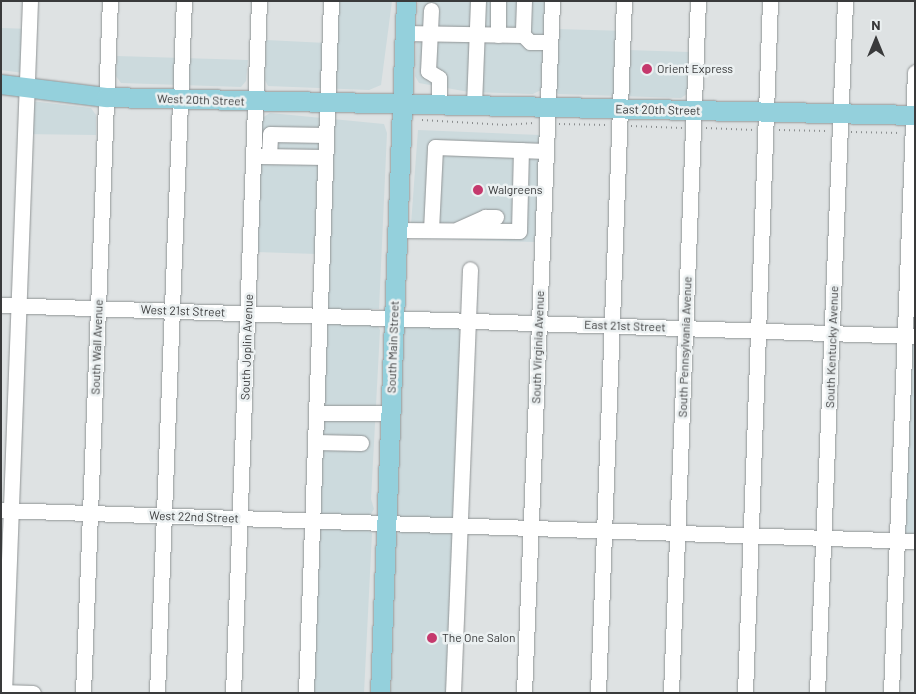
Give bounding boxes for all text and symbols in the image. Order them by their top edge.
north arrow [851,15,901,65]
text: N [871,16,881,33]
place label: Orient Express [657,62,733,76]
marker: Orient Express [641,63,653,75]
street label: West 20th Street [157,91,245,109]
street label: East 20th Street [615,102,701,118]
place label: Walgreens [488,183,543,197]
marker: Walgreens [472,184,484,196]
street label: South Pennsylvania Avenue [675,276,695,418]
street label: South Kentucky Avenue [823,286,841,408]
street label: South Virginia Avenue [529,290,547,404]
street label: South Joplin Avenue [238,294,256,400]
street label: South Wall Avenue [88,299,106,395]
street label: South Main Street [384,300,402,394]
street label: West 21st Street [141,302,225,320]
street label: East 21st Street [584,317,666,335]
street label: West 22nd Street [149,508,239,526]
place label: The One Salon [442,631,516,645]
marker: The One Salon [426,632,438,644]

